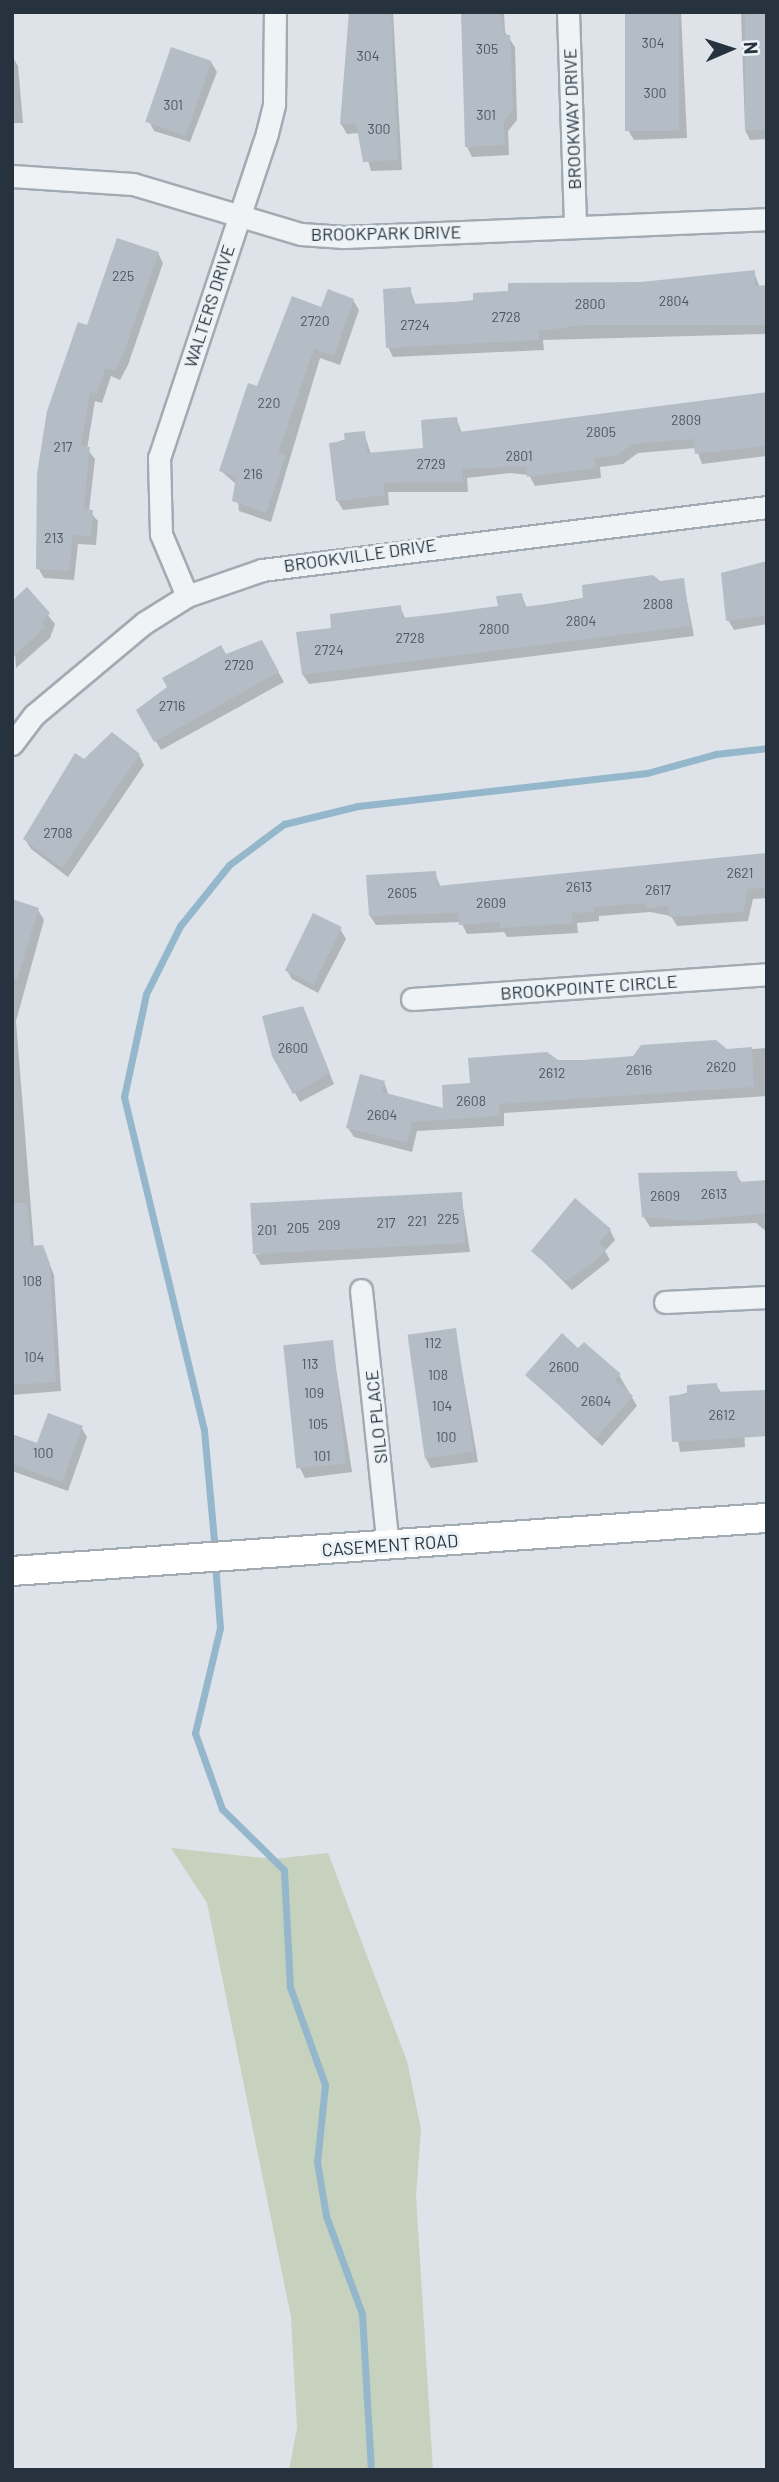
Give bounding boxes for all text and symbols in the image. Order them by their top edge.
north arrow [695,14,765,84]
house number: 304 [642,35,664,51]
house number: 305 [476,41,498,57]
text: N [740,41,763,55]
house number: 304 [357,48,379,64]
street label: BROOKWAY DRIVE [559,48,585,190]
house number: 300 [643,85,667,101]
house number: 301 [163,97,183,113]
house number: 301 [476,107,496,123]
house number: 300 [367,121,391,137]
street label: BROOKPARK DRIVE [311,221,461,245]
street label: WALTERS DRIVE [179,242,239,370]
house number: 225 [112,268,134,284]
house number: 2804 [659,293,689,309]
house number: 2800 [575,296,605,312]
house number: 2728 [492,309,520,325]
house number: 2720 [300,313,330,329]
house number: 2724 [400,317,430,333]
house number: 220 [258,395,280,411]
house number: 2809 [671,412,701,428]
house number: 2805 [586,424,616,440]
house number: 217 [54,439,72,455]
house number: 2801 [505,448,533,464]
house number: 2729 [417,456,445,472]
house number: 216 [243,466,263,482]
house number: 213 [44,530,64,546]
street label: BROOKVILLE DRIVE [282,534,438,576]
house number: 2808 [643,596,673,612]
house number: 2804 [566,613,596,629]
house number: 2800 [479,621,509,637]
house number: 2728 [396,630,424,646]
house number: 2724 [314,642,344,658]
house number: 2720 [224,657,254,673]
house number: 2716 [159,698,185,714]
house number: 2708 [43,825,73,841]
house number: 2621 [727,865,753,881]
house number: 2613 [566,879,592,895]
house number: 2617 [645,882,671,898]
house number: 2605 [387,885,417,901]
house number: 2609 [476,895,506,911]
street label: BROOKPOINTE CIRCLE [500,970,678,1004]
house number: 2600 [278,1040,308,1056]
house number: 2620 [706,1059,736,1075]
house number: 2616 [626,1062,652,1078]
house number: 2612 [539,1065,565,1081]
house number: 2608 [456,1093,486,1109]
house number: 2604 [367,1107,397,1123]
house number: 2613 [701,1186,727,1202]
house number: 2609 [650,1188,680,1204]
house number: 225 [437,1211,459,1227]
house number: 221 [407,1213,427,1229]
house number: 217 [377,1215,395,1231]
house number: 209 [318,1217,340,1233]
house number: 205 [287,1220,309,1236]
house number: 201 [257,1222,277,1238]
house number: 108 [22,1273,42,1289]
house number: 112 [424,1335,442,1351]
house number: 104 [24,1349,44,1365]
house number: 113 [301,1356,319,1372]
house number: 2600 [549,1359,579,1375]
house number: 108 [428,1367,448,1383]
street label: SILO PLACE [360,1369,392,1465]
house number: 109 [304,1385,324,1401]
house number: 2604 [581,1393,611,1409]
house number: 104 [432,1398,452,1414]
house number: 2612 [709,1407,735,1423]
house number: 105 [308,1416,328,1432]
house number: 100 [436,1429,456,1445]
house number: 100 [33,1445,53,1461]
house number: 101 [313,1448,331,1464]
street label: CASEMENT ROAD [321,1529,459,1561]

